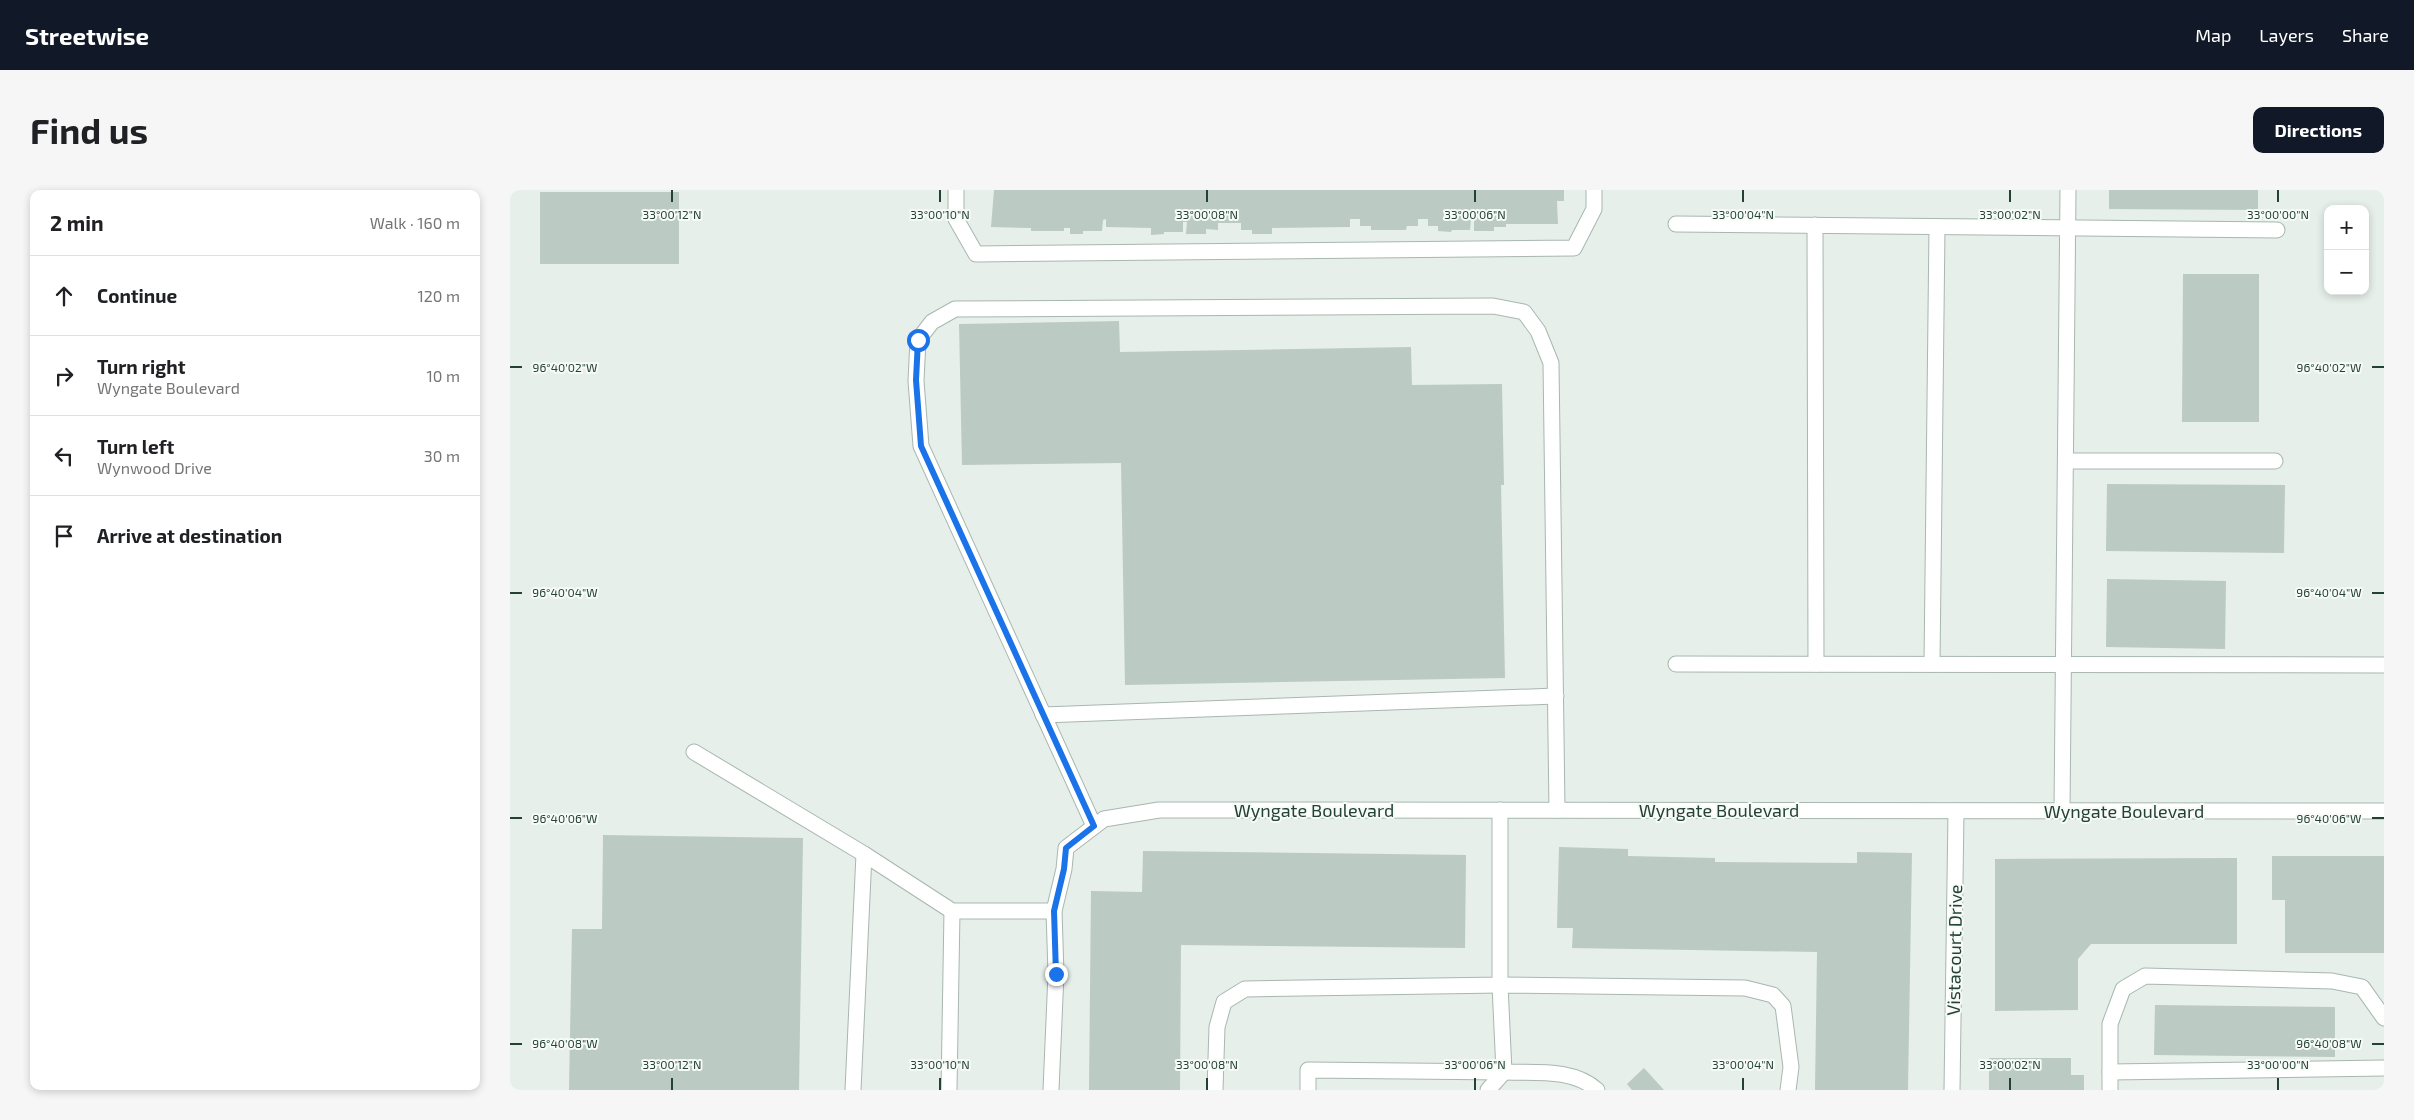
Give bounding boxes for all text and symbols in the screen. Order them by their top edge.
text: Streetwise [25,21,149,50]
text: Map [2195,24,2231,46]
text: Layers [2259,24,2314,46]
text: Share [2342,24,2389,46]
button: Directions [2253,107,2384,153]
text: Find us [30,109,148,151]
map controls [2324,205,2369,295]
button: + [2324,205,2369,250]
text: 33°00'12"N [643,207,701,221]
text: 33°00'10"N [910,207,970,221]
text: 33°00'08"N [1176,207,1238,221]
text: 33°00'06"N [1444,207,1506,221]
text: 33°00'04"N [1712,207,1774,221]
text: 33°00'02"N [1979,207,2041,221]
text: 33°00'00"N [2247,207,2309,221]
text: 2 min [50,210,104,235]
text: Walk · 160 m [370,213,460,232]
button: − [2324,250,2369,295]
icon: ahead [50,282,78,310]
text: Continue [97,284,177,307]
text: 120 m [417,286,460,305]
route start [907,329,930,352]
text: Turn right [97,355,185,378]
text: 96°40'02"W [533,360,597,374]
text: 96°40'02"W [2297,360,2361,374]
icon: right [50,362,78,390]
text: 10 m [426,366,460,385]
text: Wyngate Boulevard [97,378,240,397]
text: Turn left [97,435,174,458]
icon: left [50,442,78,470]
text: 30 m [424,446,460,465]
text: Wynwood Drive [97,458,212,477]
icon: arrive [50,522,78,550]
text: Arrive at destination [97,524,282,547]
text: 96°40'04"W [532,585,598,599]
text: 96°40'04"W [2296,585,2362,599]
street label: Wyngate Boulevard [1234,799,1394,821]
street label: Wyngate Boulevard [1639,799,1799,821]
street label: Wyngate Boulevard [2044,800,2204,822]
text: 96°40'06"W [533,811,597,825]
text: 96°40'06"W [2297,811,2361,825]
street label: Vistacourt Drive [1942,884,1966,1016]
route end [1045,963,1068,986]
text: 96°40'08"W [532,1036,598,1050]
text: 96°40'08"W [2296,1036,2362,1050]
text: 33°00'12"N [643,1057,701,1071]
text: 33°00'10"N [910,1057,970,1071]
text: 33°00'08"N [1176,1057,1238,1071]
text: 33°00'06"N [1444,1057,1506,1071]
text: 33°00'04"N [1712,1057,1774,1071]
text: 33°00'02"N [1979,1057,2041,1071]
text: 33°00'00"N [2247,1057,2309,1071]

